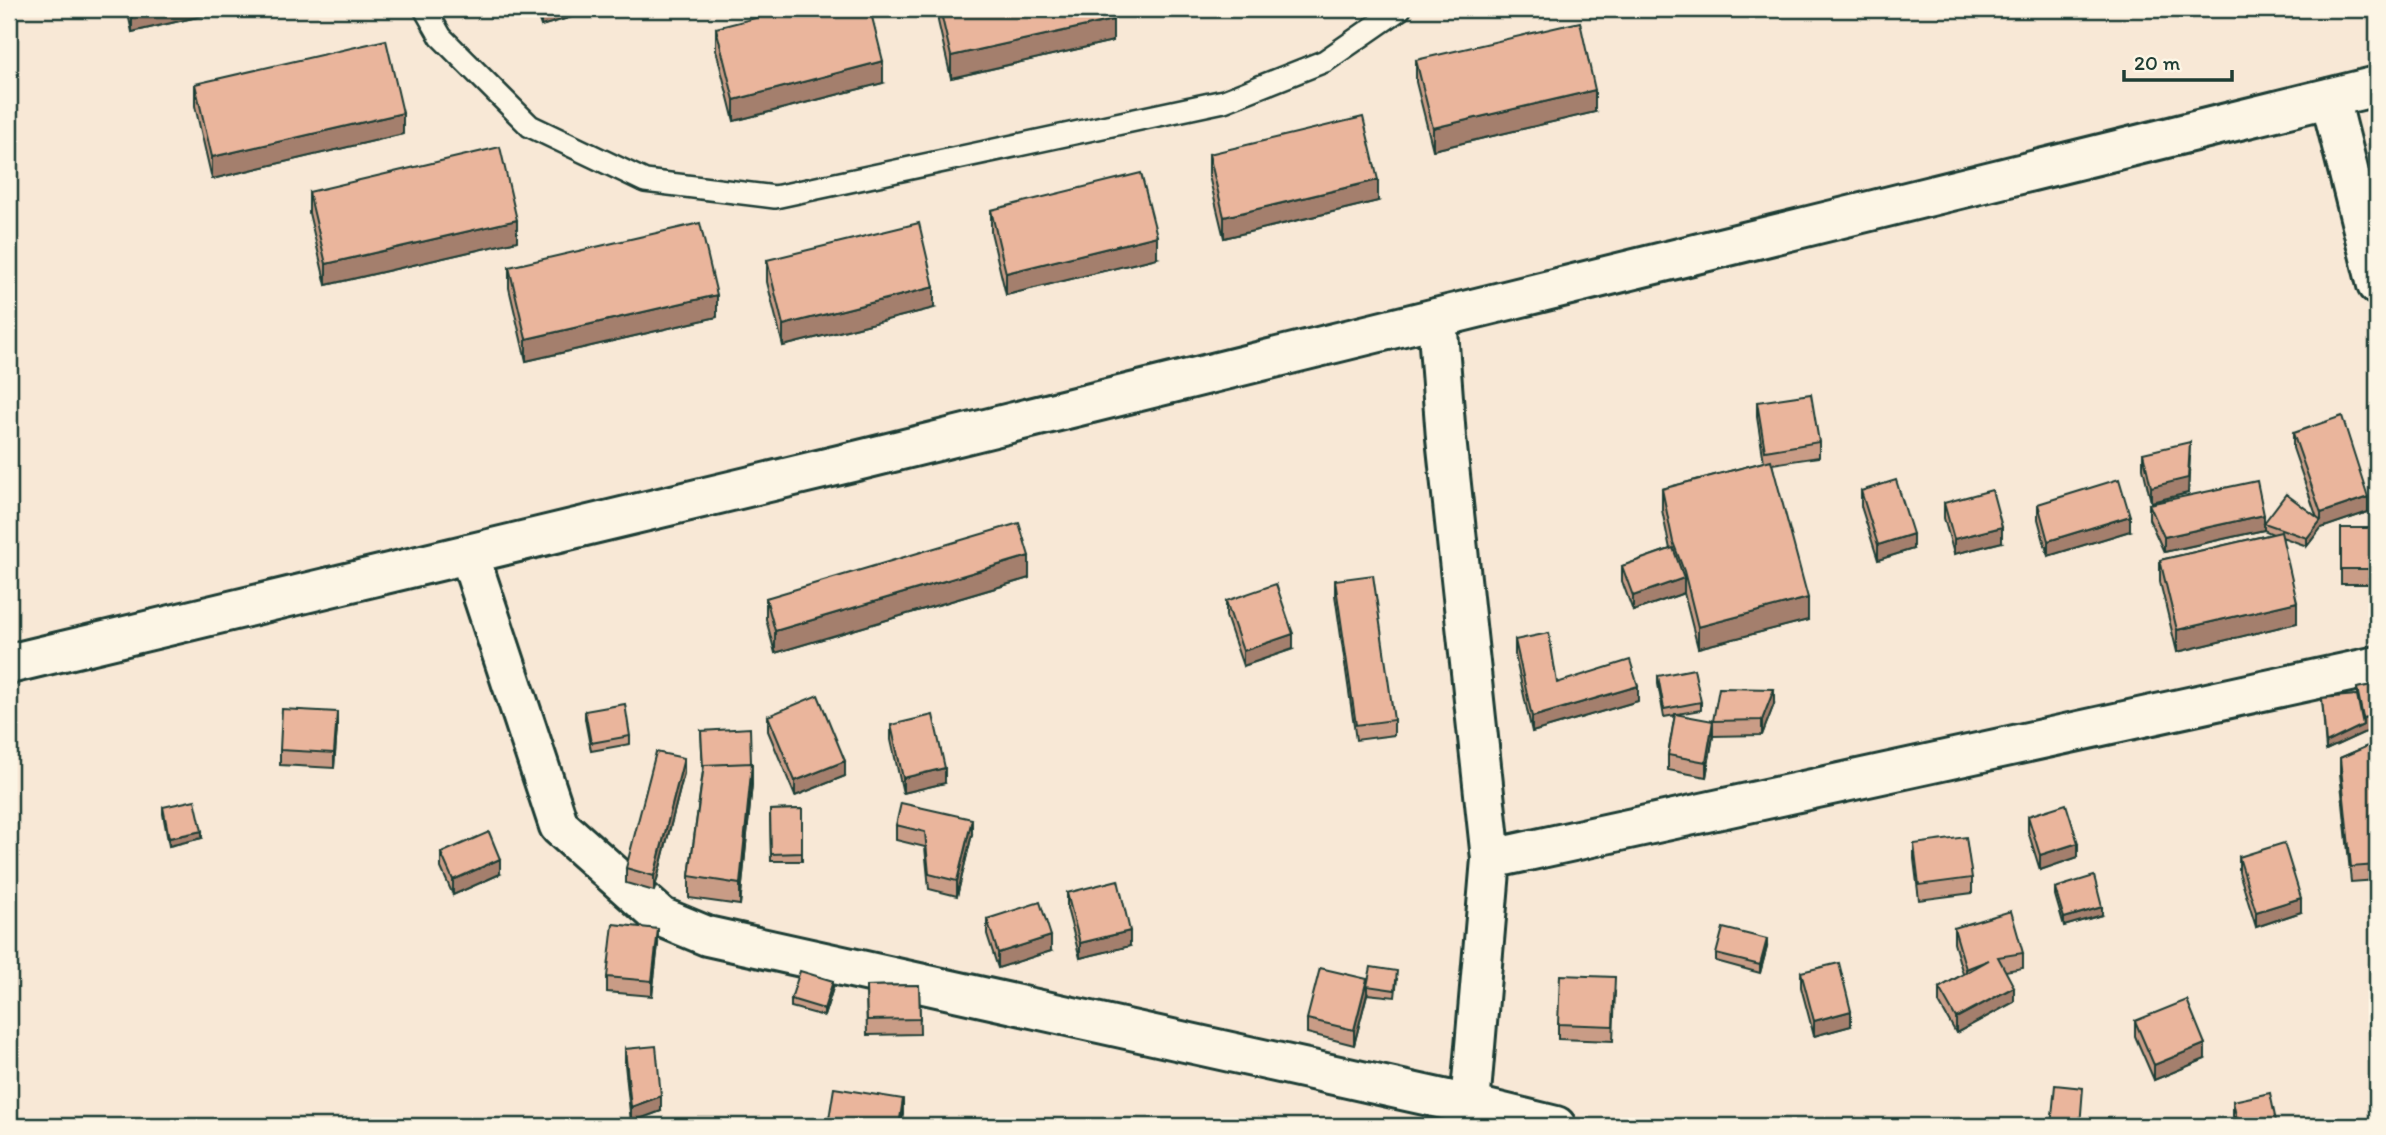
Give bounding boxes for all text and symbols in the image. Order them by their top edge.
scale bar [2124,38,2232,82]
text: 20 m [2134,50,2181,75]

